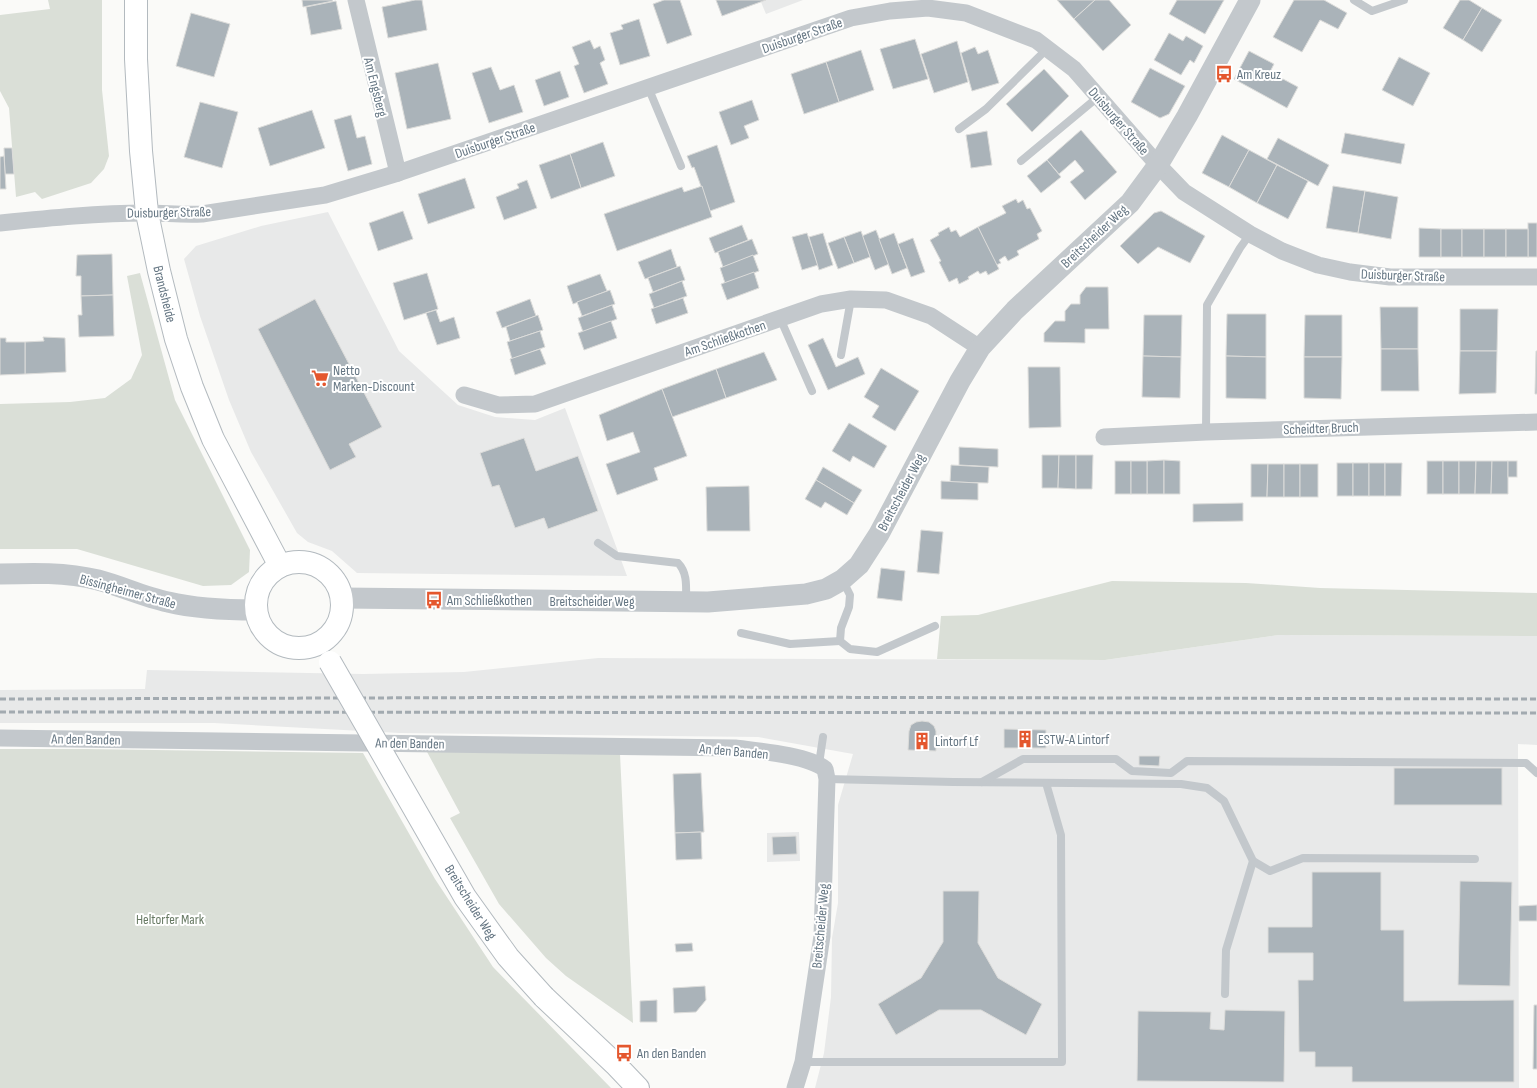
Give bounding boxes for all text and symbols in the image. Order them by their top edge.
street label: Duisburger Straße [760,14,845,57]
street label: Am Engsberg [360,55,391,119]
bus stop icon: Am Kreuz [1214,64,1234,84]
place label: Am Kreuz [1236,66,1281,83]
street label: Duisburger Straße [1085,84,1153,159]
street label: Duisburger Straße [453,119,538,162]
street label: Breitscheider Weg [1057,201,1132,272]
street label: Duisburger Straße [127,203,211,222]
street label: Brandsheide [149,264,180,324]
street label: Duisburger Straße [1361,266,1445,285]
street label: Am Schließkothen [681,317,768,361]
place label: Netto Marken-Discount [333,362,415,395]
supermarket icon: Netto Marken-Discount [310,368,330,388]
street label: Scheidter Bruch [1283,419,1359,438]
street label: Breitscheider Weg [874,450,929,534]
street label: Bissingheimer Straße [78,570,178,612]
bus stop icon: Am Schließkothen [424,590,444,610]
place label: Am Schließkothen [446,592,532,609]
street label: Breitscheider Weg [549,593,635,610]
building icon: ESTW-A Lintorf [1015,729,1035,749]
street label: An den Banden [50,730,121,749]
building icon: Lintorf Lf [912,731,932,751]
place label: ESTW-A Lintorf [1038,731,1110,748]
place label: Lintorf Lf [935,733,979,750]
street label: An den Banden [374,734,445,753]
street label: An den Banden [698,740,769,763]
street label: Breitscheider Weg [441,862,501,943]
street label: Breitscheider Weg [808,883,833,969]
park label: Heltorfer Mark [136,911,205,928]
bus stop icon: An den Banden [614,1043,634,1063]
place label: An den Banden [636,1045,706,1062]

